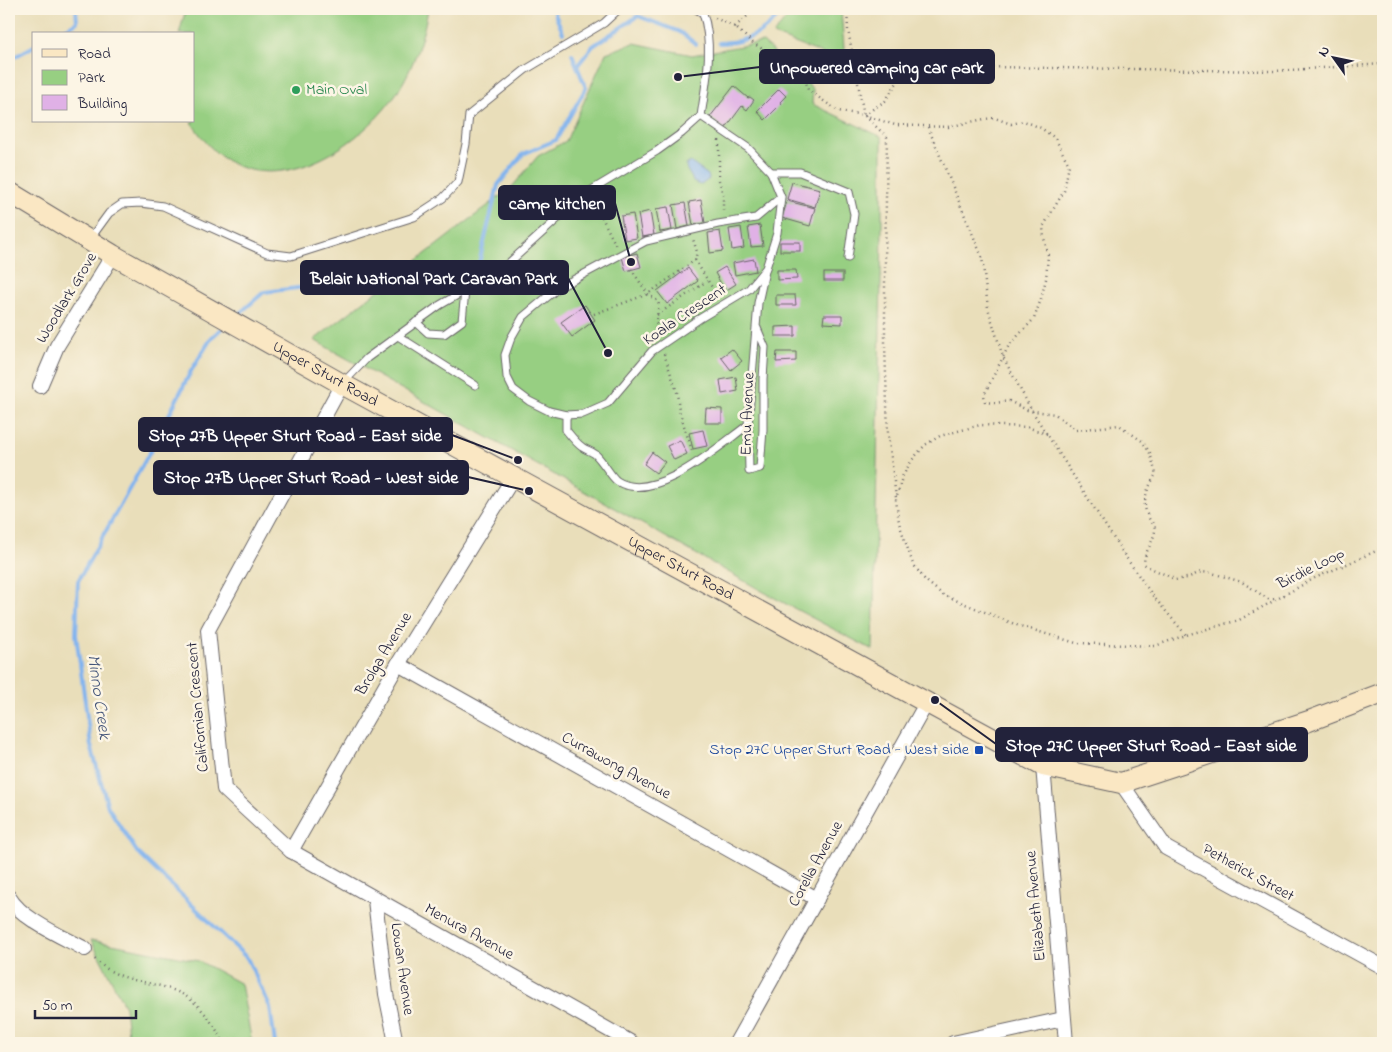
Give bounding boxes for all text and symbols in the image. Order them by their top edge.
legend [32,32,195,122]
north arrow [1310,32,1360,82]
text: N [1313,42,1336,61]
text: Road [78,43,111,65]
callout: Unpowered camping car park [760,50,994,83]
text: Unpowered camping car park [770,56,985,83]
text: Park [78,67,106,89]
place label: Main Oval [306,78,367,102]
marker: Main Oval [290,84,302,96]
text: Building [77,93,127,116]
callout: camp kitchen [499,186,615,219]
text: camp kitchen [509,192,605,218]
street label: Woodlark Grove [30,247,104,348]
callout: Belair National Park Caravan Park [301,261,568,294]
text: Belair National Park Caravan Park [309,267,559,293]
street label: Koala Crescent [638,278,732,352]
street label: Upper Sturt Road [268,335,382,413]
street label: Emu Avenue [735,371,761,456]
callout: Stop 27B Upper Sturt Road - East side [139,418,452,451]
text: Stop 27B Upper Sturt Road - East side [148,424,442,450]
callout: Stop 27B Upper Sturt Road - West side [154,461,468,494]
text: Stop 27B Upper Sturt Road - West side [164,466,459,492]
street label: Upper Sturt Road [623,530,738,607]
street label: Birdie Loop [1272,542,1349,597]
street label: Brolga Avenue [349,607,419,701]
street label: Californian Crescent [180,640,216,773]
water label: Minno Creek [79,653,117,742]
street label: Currawong Avenue [557,726,676,806]
callout: Stop 27C Upper Sturt Road - East side [996,728,1307,761]
text: Stop 27C Upper Sturt Road - East side [1006,734,1297,760]
place label: Stop 27C Upper Sturt Road - West side [709,738,970,762]
marker: Stop 27C Upper Sturt Road - West side [973,744,985,756]
street label: Corella Avenue [782,816,850,911]
street label: Petherick Street [1198,838,1299,908]
street label: Elizabeth Avenue [1019,849,1053,962]
street label: Menura Avenue [420,897,519,967]
street label: Lowan Avenue [384,921,420,1018]
scale bar [35,987,136,1019]
text: 50 m [42,995,73,1017]

